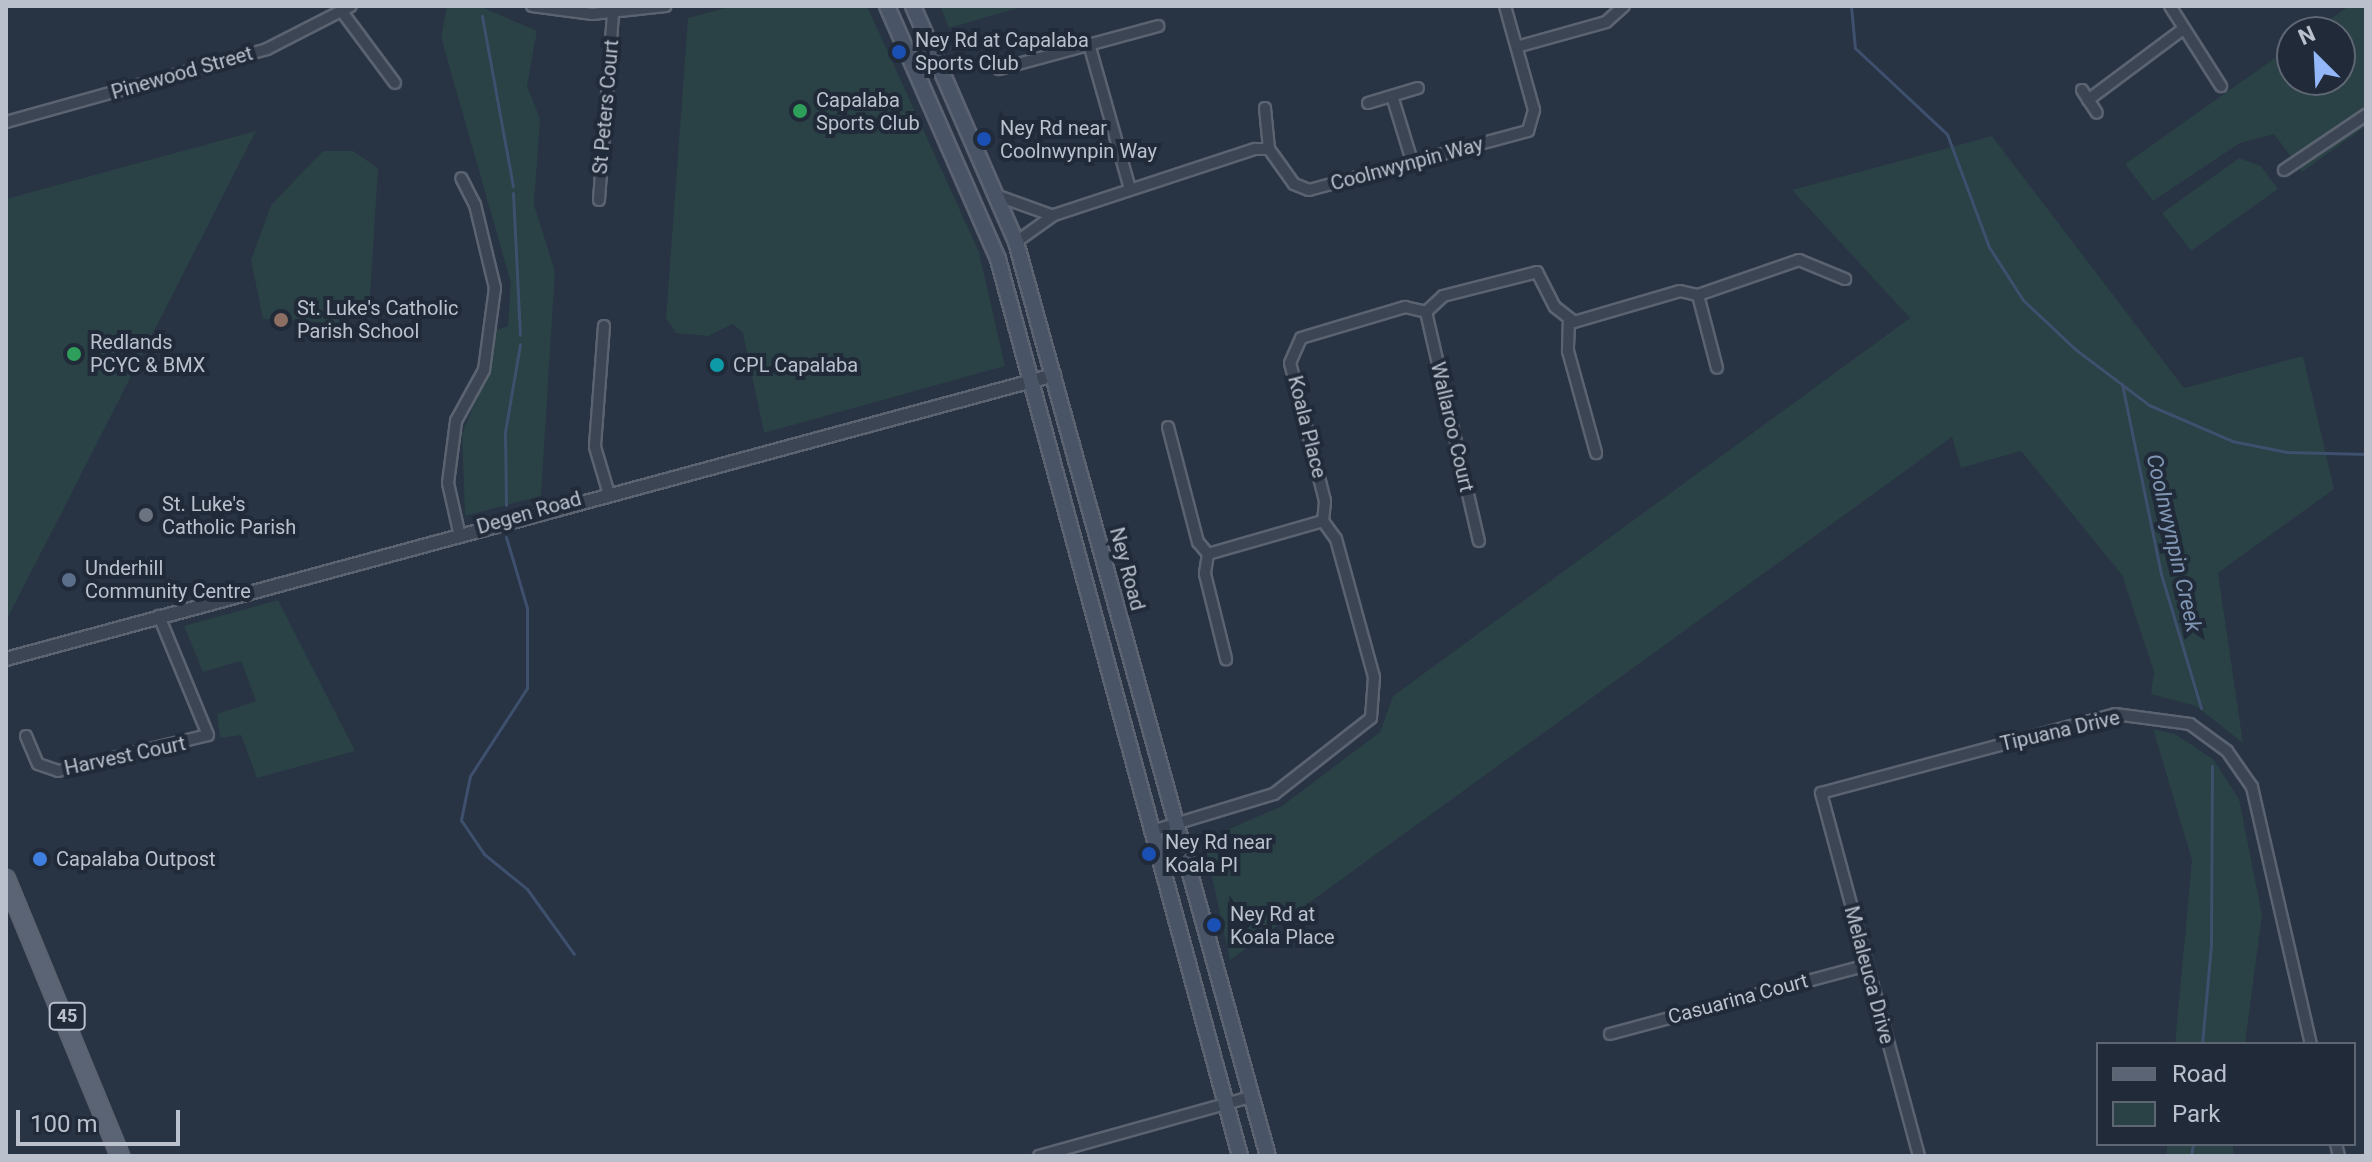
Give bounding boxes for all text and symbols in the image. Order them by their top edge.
north arrow [2276,16,2356,96]
text: N [2295,21,2319,50]
place label: Ney Rd at Capalaba Sports Club [915,28,1089,75]
street label: St Peters Court [588,39,624,175]
street label: Pinewood Street [109,41,255,105]
marker: Ney Rd at Capalaba Sports Club [890,43,908,61]
place label: Capalaba Sports Club [816,88,920,135]
marker: Capalaba Sports Club [791,102,809,120]
place label: Ney Rd near Coolnwynpin Way [1000,116,1157,163]
marker: Ney Rd near Coolnwynpin Way [975,130,993,148]
street label: Coolnwynpin Way [1328,132,1486,196]
place label: St. Luke's Catholic Parish School [297,296,458,343]
marker: St. Luke's Catholic Parish School [272,311,290,329]
place label: Redlands PCYC & BMX [90,330,205,377]
marker: Redlands PCYC & BMX [65,345,83,363]
place label: CPL Capalaba [733,353,858,377]
marker: CPL Capalaba [708,356,726,374]
street label: Wallaroo Court [1425,360,1479,494]
street label: Koala Place [1283,373,1331,481]
water label: Coolnwynpin Creek [2141,451,2207,635]
street label: Degen Road [474,487,584,539]
place label: St. Luke's Catholic Parish [162,492,296,539]
marker: St. Luke's Catholic Parish [137,506,155,524]
street label: Ney Road [1104,525,1150,613]
place label: Underhill Community Centre [85,556,251,603]
marker: Underhill Community Centre [60,571,78,589]
street label: Tipuana Drive [1998,706,2122,756]
street label: Harvest Court [62,731,188,781]
place label: Ney Rd near Koala Pl [1165,830,1272,877]
marker: Ney Rd near Koala Pl [1140,845,1158,863]
place label: Capalaba Outpost [56,847,216,871]
marker: Capalaba Outpost [31,850,49,868]
place label: Ney Rd at Koala Place [1230,902,1335,949]
street label: Melaleuca Drive [1839,904,1899,1046]
marker: Ney Rd at Koala Place [1205,916,1223,934]
street label: Casuarina Court [1665,969,1811,1029]
road number: 45 [47,1002,87,1030]
legend [2096,1042,2356,1146]
text: Road [2172,1060,2227,1088]
scale bar [20,1094,184,1144]
text: Park [2172,1100,2220,1128]
text: 100 m [30,1110,97,1138]

